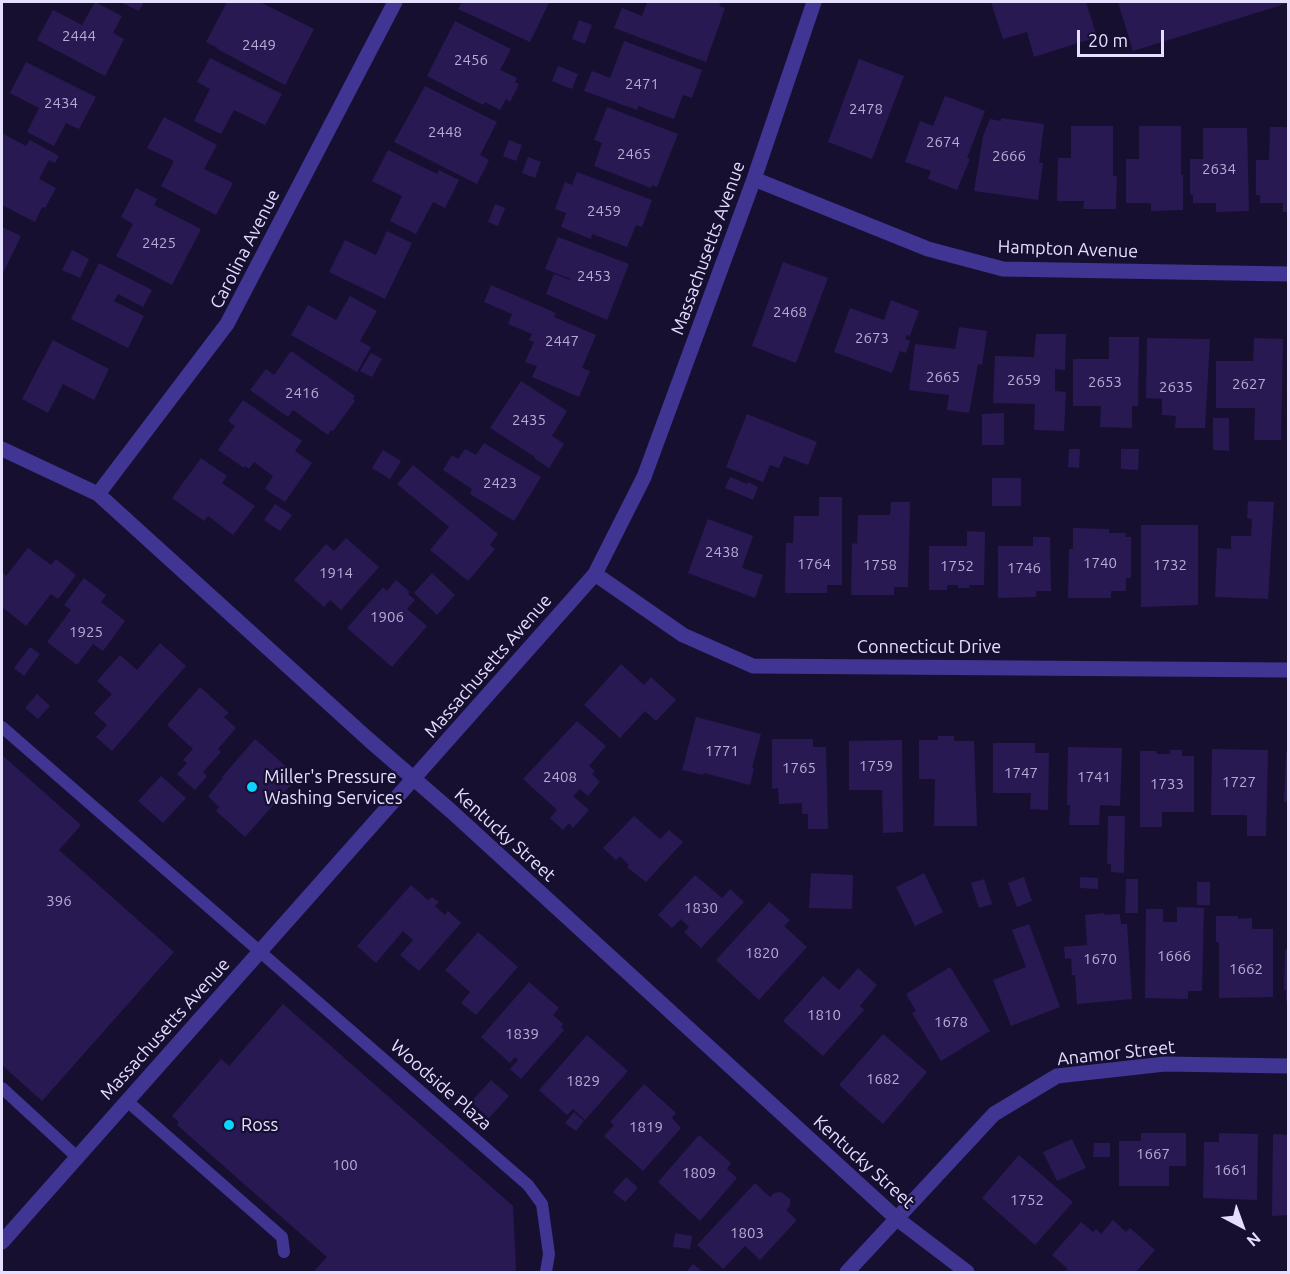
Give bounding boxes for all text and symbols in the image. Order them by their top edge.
scale bar [1080,18,1167,56]
house number: 2444 [62,27,96,45]
text: 20 m [1088,30,1128,50]
house number: 2449 [242,36,276,54]
house number: 2456 [454,51,488,69]
house number: 2471 [625,75,659,93]
house number: 2434 [44,94,78,112]
house number: 2478 [849,100,883,118]
house number: 2448 [428,123,462,141]
house number: 2674 [926,133,960,151]
house number: 2465 [617,145,651,163]
house number: 2666 [992,147,1026,165]
street label: Massachusetts Avenue [667,158,749,338]
house number: 2634 [1202,160,1236,178]
street label: Carolina Avenue [206,186,284,312]
house number: 2459 [587,202,621,220]
house number: 2425 [142,234,176,252]
street label: Hampton Avenue [997,236,1139,262]
house number: 2453 [577,267,611,285]
house number: 2468 [773,303,807,321]
house number: 2673 [855,329,889,347]
house number: 2447 [545,332,579,350]
house number: 2665 [926,368,960,386]
house number: 2659 [1007,371,1041,389]
house number: 2653 [1088,373,1122,391]
house number: 2627 [1232,375,1266,393]
house number: 2635 [1159,378,1193,396]
house number: 2416 [285,384,319,402]
house number: 2435 [512,411,546,429]
house number: 2423 [483,474,517,492]
house number: 2438 [705,543,739,561]
house number: 1740 [1083,554,1117,572]
house number: 1764 [797,555,831,573]
house number: 1758 [863,556,897,574]
house number: 1732 [1153,556,1187,574]
house number: 1752 [940,557,974,575]
house number: 1746 [1007,559,1041,577]
house number: 1914 [319,564,353,582]
street label: Massachusetts Avenue [420,590,556,742]
house number: 1906 [370,608,404,626]
house number: 1925 [69,623,103,641]
street label: Connecticut Drive [857,636,1001,658]
house number: 1771 [705,742,739,760]
house number: 1759 [859,757,893,775]
house number: 1765 [782,759,816,777]
house number: 1747 [1004,764,1038,782]
place label: Miller's Pressure Washing Services [264,766,403,808]
house number: 2408 [543,768,577,786]
house number: 1741 [1077,768,1111,786]
house number: 1727 [1222,773,1256,791]
house number: 1733 [1150,775,1184,793]
marker: Miller's Pressure Washing Services [245,780,259,794]
street label: Kentucky Street [450,784,560,886]
house number: 396 [46,892,72,910]
house number: 1830 [684,899,718,917]
house number: 1820 [745,944,779,962]
house number: 1666 [1157,947,1191,965]
house number: 1670 [1083,950,1117,968]
street label: Massachusetts Avenue [96,954,234,1104]
house number: 1662 [1229,960,1263,978]
house number: 1810 [807,1006,841,1024]
house number: 1678 [934,1013,968,1031]
house number: 1839 [505,1025,539,1043]
street label: Woodside Plaza [386,1035,496,1135]
street label: Anamor Street [1056,1036,1176,1070]
house number: 1682 [866,1070,900,1088]
house number: 1829 [566,1072,600,1090]
street label: Kentucky Street [809,1111,919,1213]
place label: Ross [241,1114,278,1136]
marker: Ross [222,1118,236,1132]
house number: 1819 [629,1118,663,1136]
house number: 1667 [1136,1145,1170,1163]
house number: 100 [332,1156,358,1174]
house number: 1661 [1214,1161,1248,1179]
house number: 1809 [682,1164,716,1182]
house number: 1752 [1010,1191,1044,1209]
north arrow [1212,1196,1272,1256]
house number: 1803 [730,1224,764,1242]
text: N [1243,1229,1264,1250]

